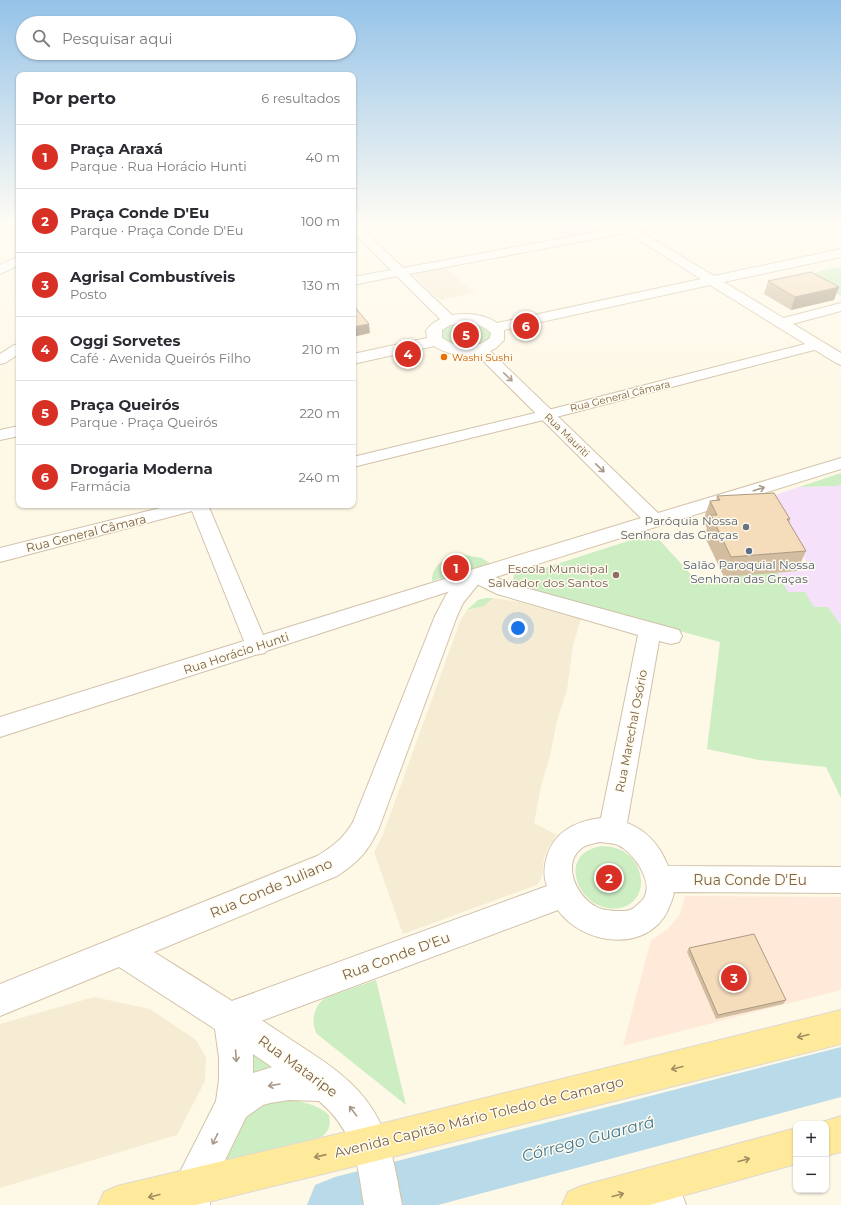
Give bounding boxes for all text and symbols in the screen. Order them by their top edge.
search box [16,16,356,60]
icon: search [30,27,52,49]
text: Pesquisar aqui [62,29,173,48]
text: Por perto [32,88,116,108]
text: 6 resultados [261,90,340,106]
text: Praça Araxá [70,139,163,158]
text: 1 [42,149,48,165]
text: 40 m [306,149,340,165]
text: Parque · Rua Horácio Hunti [70,158,247,174]
text: Praça Conde D'Eu [70,203,209,222]
text: 2 [41,213,49,229]
text: 100 m [301,213,340,229]
text: Parque · Praça Conde D'Eu [70,222,244,238]
text: Agrisal Combustíveis [70,267,235,286]
text: 3 [41,277,49,293]
text: 130 m [302,277,340,293]
text: Posto [70,286,107,302]
pin: 6 [513,311,539,341]
pin: 5 [453,320,479,350]
text: Oggi Sorvetes [70,331,180,350]
pin: 4 [395,339,421,369]
text: 4 [41,341,49,357]
text: 210 m [302,341,340,357]
text: Café · Avenida Queirós Filho [70,350,251,366]
place label: Washi Sushi [452,351,513,364]
marker: Washi Sushi [439,352,449,362]
one-way arrow [503,372,513,382]
street label: Rua General Câmara [569,377,671,415]
text: Praça Queirós [70,395,179,414]
text: 5 [41,405,49,421]
text: 220 m [299,405,340,421]
street label: Rua Mauriti [542,410,592,460]
text: Parque · Praça Queirós [70,414,218,430]
text: Drogaria Moderna [70,459,213,478]
one-way arrow [595,463,605,473]
text: 6 [41,469,49,485]
text: 240 m [299,469,340,485]
text: Farmácia [70,478,131,494]
one-way arrow [752,485,765,492]
street label: Rua General Câmara [24,511,148,555]
place label: Paróquia Nossa Senhora das Graças [620,513,738,542]
marker: Paróquia Nossa Senhora das Graças [741,522,751,532]
marker: Salão Paroquial Nossa Senhora das Graças [744,546,754,556]
pin: 1 [443,553,469,583]
place label: Salão Paroquial Nossa Senhora das Graças [683,557,815,586]
place label: Escola Municipal Salvador dos Santos [488,561,608,590]
marker: Escola Municipal Salvador dos Santos [611,570,621,580]
your location [508,618,528,638]
street label: Rua Horácio Hunti [181,629,291,677]
street label: Rua Marechal Osório [612,668,650,794]
street label: Rua Conde Juliano [207,854,335,922]
pin: 2 [596,863,622,893]
street label: Rua Conde D'Eu [693,871,807,889]
street label: Rua Conde D'Eu [339,928,453,984]
pin: 3 [721,963,747,993]
street label: Rua Mataripe [255,1031,341,1101]
one-way arrow [797,1033,810,1040]
one-way arrow [232,1049,239,1062]
one-way arrow [671,1064,684,1072]
street label: Avenida Capitão Mário Toledo de Camargo [332,1072,626,1162]
one-way arrow [268,1082,281,1090]
one-way arrow [349,1106,357,1117]
water label: Córrego Guarará [520,1112,657,1166]
map controls [793,1121,829,1193]
button: + [793,1121,829,1157]
one-way arrow [211,1133,218,1145]
one-way arrow [314,1153,327,1160]
one-way arrow [737,1156,750,1164]
button: − [793,1157,829,1193]
one-way arrow [612,1191,625,1198]
one-way arrow [148,1192,161,1200]

